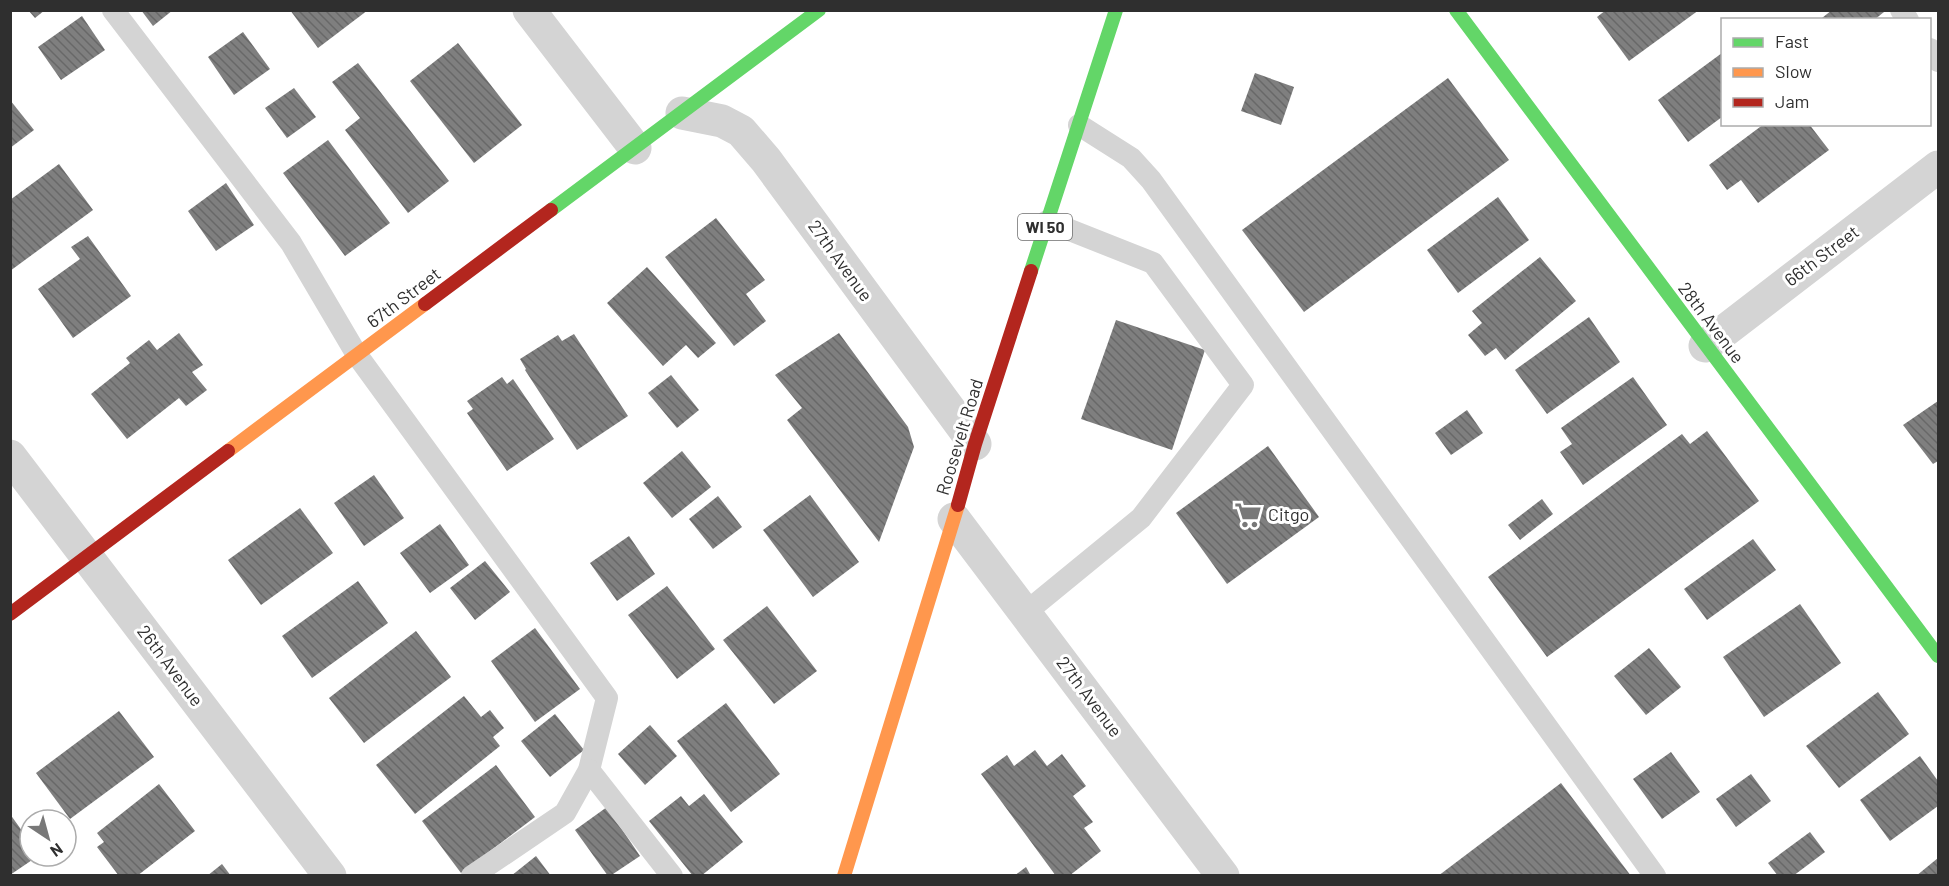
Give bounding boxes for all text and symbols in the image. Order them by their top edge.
legend [1721,18,1931,126]
text: Fast [1775,30,1809,52]
text: Slow [1775,60,1812,82]
text: Jam [1775,90,1809,112]
road number: WI 50 [1018,214,1072,240]
street label: 27th Avenue [804,215,878,305]
street label: 66th Street [1780,220,1863,290]
street label: 67th Street [362,262,445,332]
street label: 28th Avenue [1674,277,1749,367]
street label: Roosevelt Road [931,376,987,498]
supermarket icon: Citgo [1233,500,1263,530]
place label: Citgo [1268,503,1309,525]
street label: 26th Avenue [133,620,208,710]
street label: 27th Avenue [1052,652,1127,741]
north arrow [18,808,78,868]
text: N [47,840,67,861]

